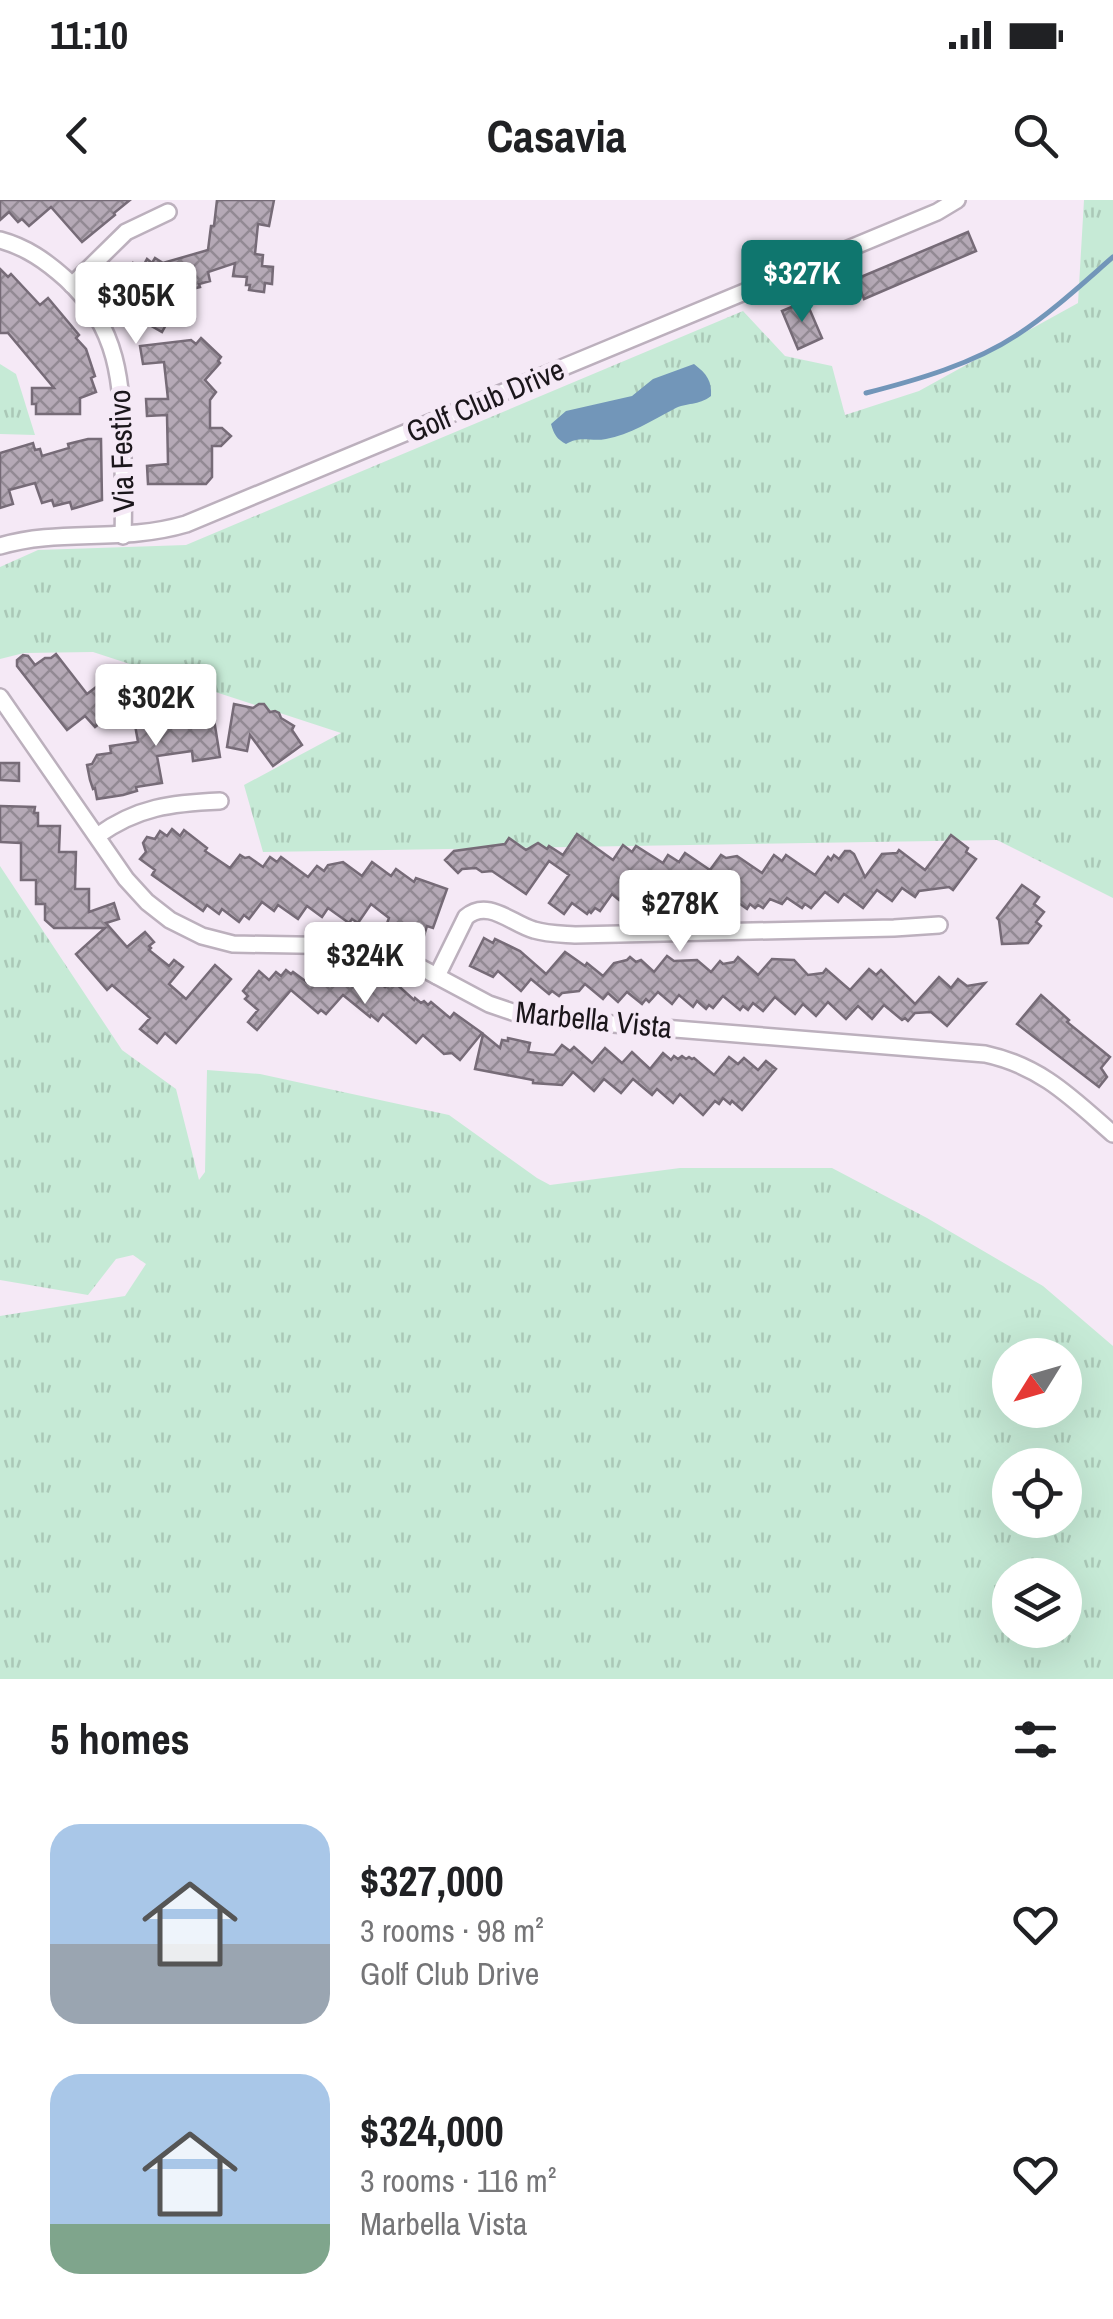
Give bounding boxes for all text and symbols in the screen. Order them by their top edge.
text: 11:10 [50,10,128,61]
text: Casavia [487,105,626,166]
icon: back [50,108,105,163]
icon: search [1008,108,1063,163]
pin: $327K [732,240,872,325]
text: $327K [763,251,841,294]
pin: $305K [66,262,206,347]
text: $305K [97,273,175,316]
street label: Golf Club Drive [400,349,570,451]
street label: Via Festivo [99,389,143,513]
pin: $302K [86,664,226,749]
text: $302K [117,675,195,718]
pin: $278K [610,870,750,955]
text: $278K [641,881,719,924]
pin: $324K [295,922,435,1007]
text: $324K [326,933,404,976]
street label: Marbella Vista [514,991,674,1047]
north arrow [992,1338,1082,1428]
map controls [992,1338,1082,1648]
button: locate [992,1448,1082,1538]
button: layers [992,1558,1082,1648]
text: 5 homes [50,1711,190,1767]
icon: filters [1008,1712,1063,1767]
text: $327,000 [360,1853,504,1909]
icon: home [130,1864,250,1984]
icon: heart [1008,1897,1063,1952]
text: 3 rooms · 98 m² [360,1909,544,1952]
text: Golf Club Drive [360,1952,539,1995]
text: $324,000 [360,2103,504,2159]
icon: home [130,2114,250,2234]
icon: heart [1008,2147,1063,2202]
text: 3 rooms · 116 m² [360,2159,556,2202]
text: Marbella Vista [360,2202,527,2245]

